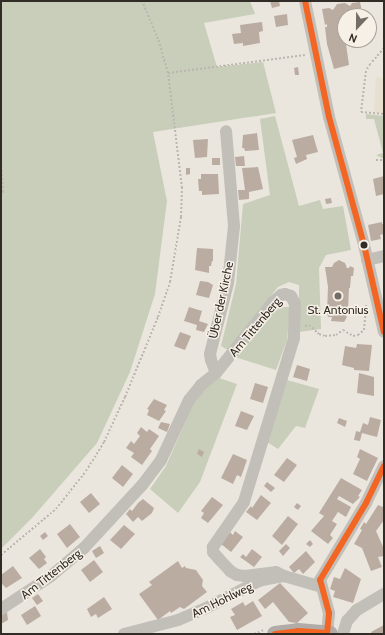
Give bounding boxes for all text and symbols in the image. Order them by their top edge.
north arrow [337,8,377,48]
text: N [347,30,359,46]
unlabelled marker [359,240,369,250]
street label: Über der Kirche [206,260,236,340]
marker: St. Antonius [333,291,343,301]
street label: Am Tittenberg [226,294,284,360]
place label: St. Antonius [307,303,369,317]
street label: Am Tittenberg [18,546,84,602]
street label: Am Hohlweg [189,579,255,621]

